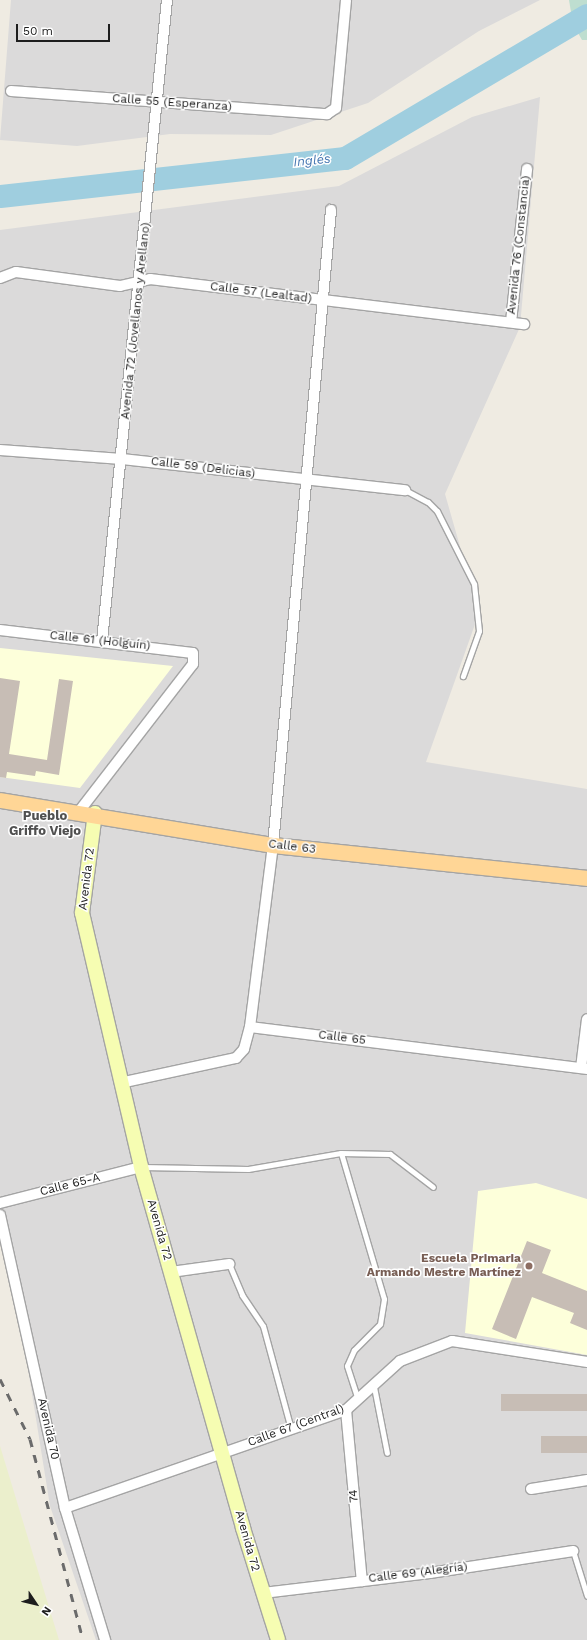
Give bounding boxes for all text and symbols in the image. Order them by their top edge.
scale bar [18,16,112,42]
text: 50 m [23,24,53,38]
street label: Calle 55 (Esperanza) [112,92,232,114]
water label: Inglés [293,151,331,171]
street label: Avenida 76 (Constancia) [505,174,533,316]
street label: Avenida 72 (Jovellanos y Arellano) [118,221,154,421]
street label: Calle 57 (Lealtad) [209,280,313,306]
street label: Calle 59 (Delicias) [150,454,256,482]
street label: Calle 61 (Holguín) [49,629,151,653]
district label: Pueblo Griffo Viejo [9,809,81,840]
street label: Calle 63 [267,837,317,857]
street label: Avenida 72 [76,847,98,911]
street label: Calle 65 [317,1028,367,1048]
street label: Calle 65-A [38,1171,102,1199]
street label: Avenida 72 [143,1198,175,1262]
place label: Escuela Primaria Armando Mestre Martínez [367,1252,521,1280]
marker: Escuela Primaria Armando Mestre Martínez [524,1261,534,1271]
street label: Avenida 70 [34,1396,62,1462]
street label: Calle 67 (Central) [246,1402,346,1450]
street label: 74 [346,1489,362,1503]
street label: Avenida 72 [231,1509,263,1573]
street label: Calle 69 (Alegría) [368,1560,468,1586]
north arrow [16,1584,56,1624]
text: N [39,1604,54,1618]

